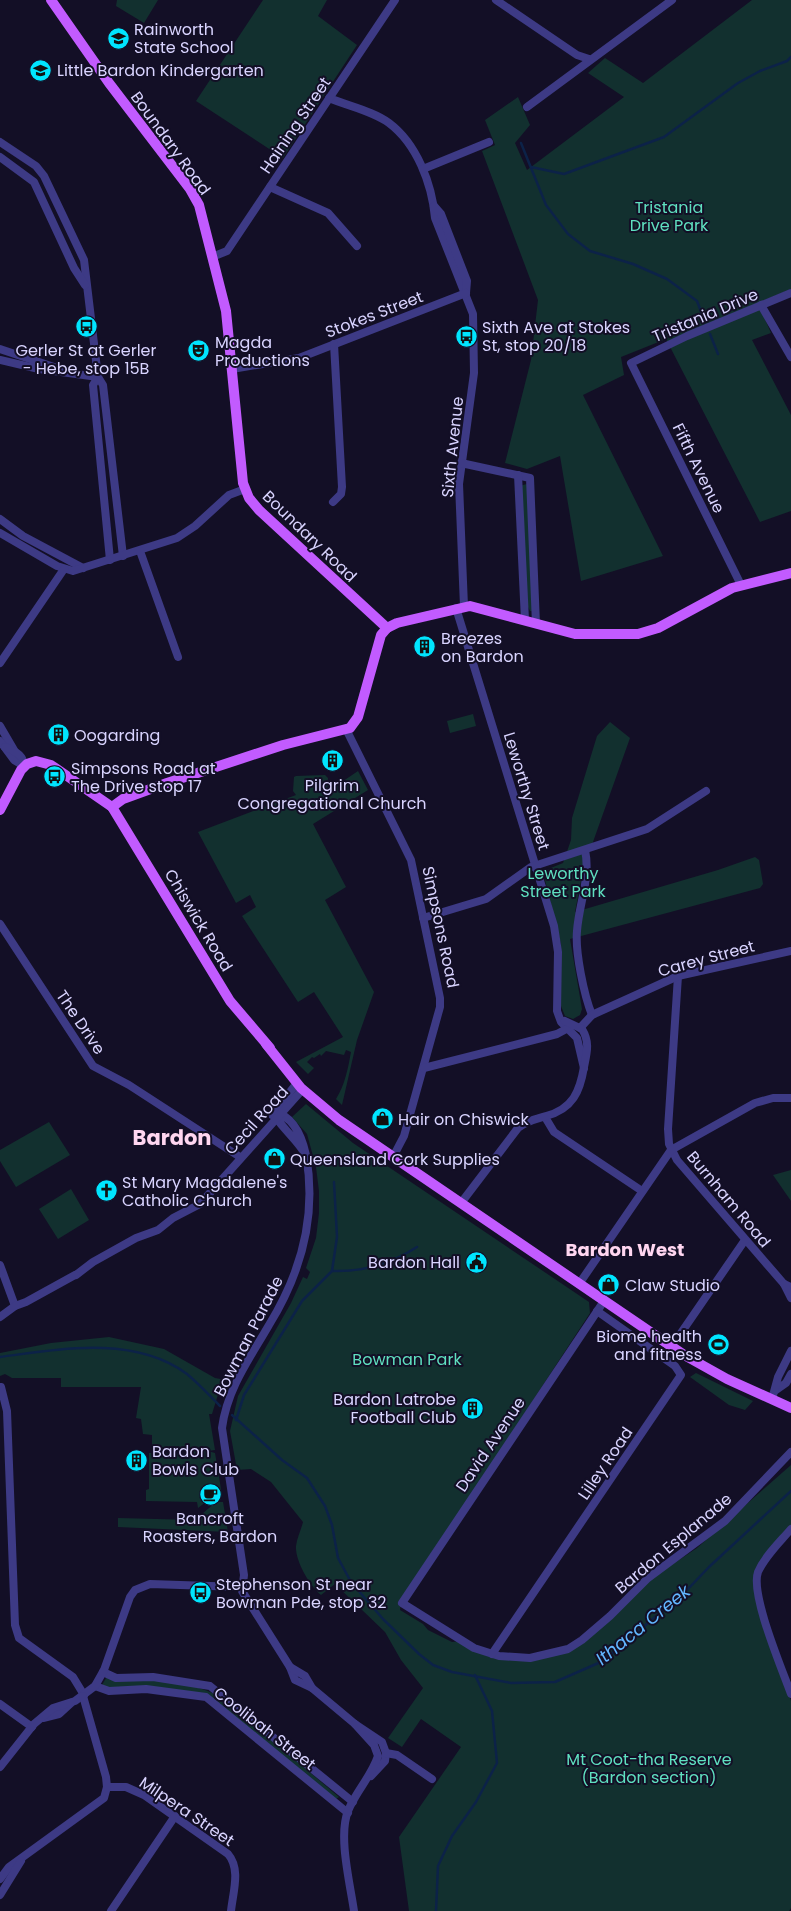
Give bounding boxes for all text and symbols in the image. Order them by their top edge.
place label: Rainworth State School [134,18,234,59]
school or university icon: Rainworth State School [106,26,130,50]
school or university icon: Little Bardon Kindergarten [29,58,53,82]
place label: Little Bardon Kindergarten [57,59,264,82]
street label: Haining Street [255,72,336,178]
street label: Boundary Road [125,87,216,200]
park label: Tristania Drive Park [630,196,709,237]
street label: Tristania Drive [649,283,762,348]
street label: Stokes Street [322,285,427,344]
bus stop icon: Gerler St at Gerler - Hebe, stop 15B [74,314,98,338]
place label: Sixth Ave at Stokes St, stop 20/18 [482,316,630,357]
bus stop icon: Sixth Ave at Stokes St, stop 20/18 [454,324,478,348]
place label: Magda Productions [215,331,310,372]
place label: Gerler St at Gerler - Hebe, stop 15B [16,339,157,380]
theatre icon: Magda Productions [187,339,211,363]
street label: Sixth Avenue [436,395,469,499]
street label: Fifth Avenue [667,419,730,517]
street label: Boundary Road [257,485,362,587]
place label: Breezes on Bardon [441,627,524,668]
building icon: Breezes on Bardon [413,635,437,659]
building icon: Oogarding [46,723,70,747]
place label: Oogarding [74,724,160,747]
street label: Leworthy Street [498,729,555,853]
building icon: Pilgrim Congregational Church [320,749,344,773]
place label: Simpsons Road at The Drive stop 17 [71,757,216,798]
bus stop icon: Simpsons Road at The Drive stop 17 [43,765,67,789]
place label: Pilgrim Congregational Church [237,774,427,815]
park label: Leworthy Street Park [520,862,606,903]
street label: Simpsons Road [416,864,465,990]
street label: Chiswick Road [159,865,238,976]
street label: Carey Street [655,934,757,982]
street label: The Drive [51,986,111,1059]
street label: Cecil Road [219,1081,294,1160]
shop icon: Hair on Chiswick [370,1107,394,1131]
place label: Hair on Chiswick [398,1108,529,1131]
district label: Bardon [133,1123,211,1152]
street label: Burnham Road [681,1146,776,1253]
shop icon: Queensland Cork Supplies [262,1147,286,1171]
place label: Queensland Cork Supplies [290,1148,500,1171]
place label: St Mary Magdalene's Catholic Church [122,1171,287,1212]
church icon: St Mary Magdalene's Catholic Church [94,1179,118,1203]
district label: Bardon West [566,1237,684,1262]
public building icon: Bardon Hall [464,1250,488,1274]
place label: Bardon Hall [368,1251,460,1274]
street label: Bowman Parade [208,1272,289,1401]
shop icon: Claw Studio [597,1273,621,1297]
place label: Claw Studio [625,1274,720,1297]
place label: Biome health and fitness [596,1325,702,1366]
sports icon: Biome health and fitness [706,1333,730,1357]
park label: Bowman Park [352,1348,462,1371]
place label: Bardon Latrobe Football Club [333,1388,456,1429]
street label: David Avenue [450,1392,531,1496]
building icon: Bardon Latrobe Football Club [460,1396,484,1420]
street label: Lilley Road [573,1422,638,1504]
place label: Bardon Bowls Club [152,1440,239,1481]
building icon: Bardon Bowls Club [124,1448,148,1472]
cafe icon: Bancroft Roasters, Bardon [198,1482,222,1506]
street label: Bardon Esplanade [610,1488,737,1599]
place label: Bancroft Roasters, Bardon [143,1507,277,1548]
place label: Stephenson St near Bowman Pde, stop 32 [216,1573,387,1614]
water label: Ithaca Creek [590,1578,696,1671]
bus stop icon: Stephenson St near Bowman Pde, stop 32 [188,1581,212,1605]
street label: Coolibah Street [209,1681,321,1776]
park label: Mt Coot-tha Reserve (Bardon section) [566,1748,732,1789]
street label: Milpera Street [135,1771,239,1852]

